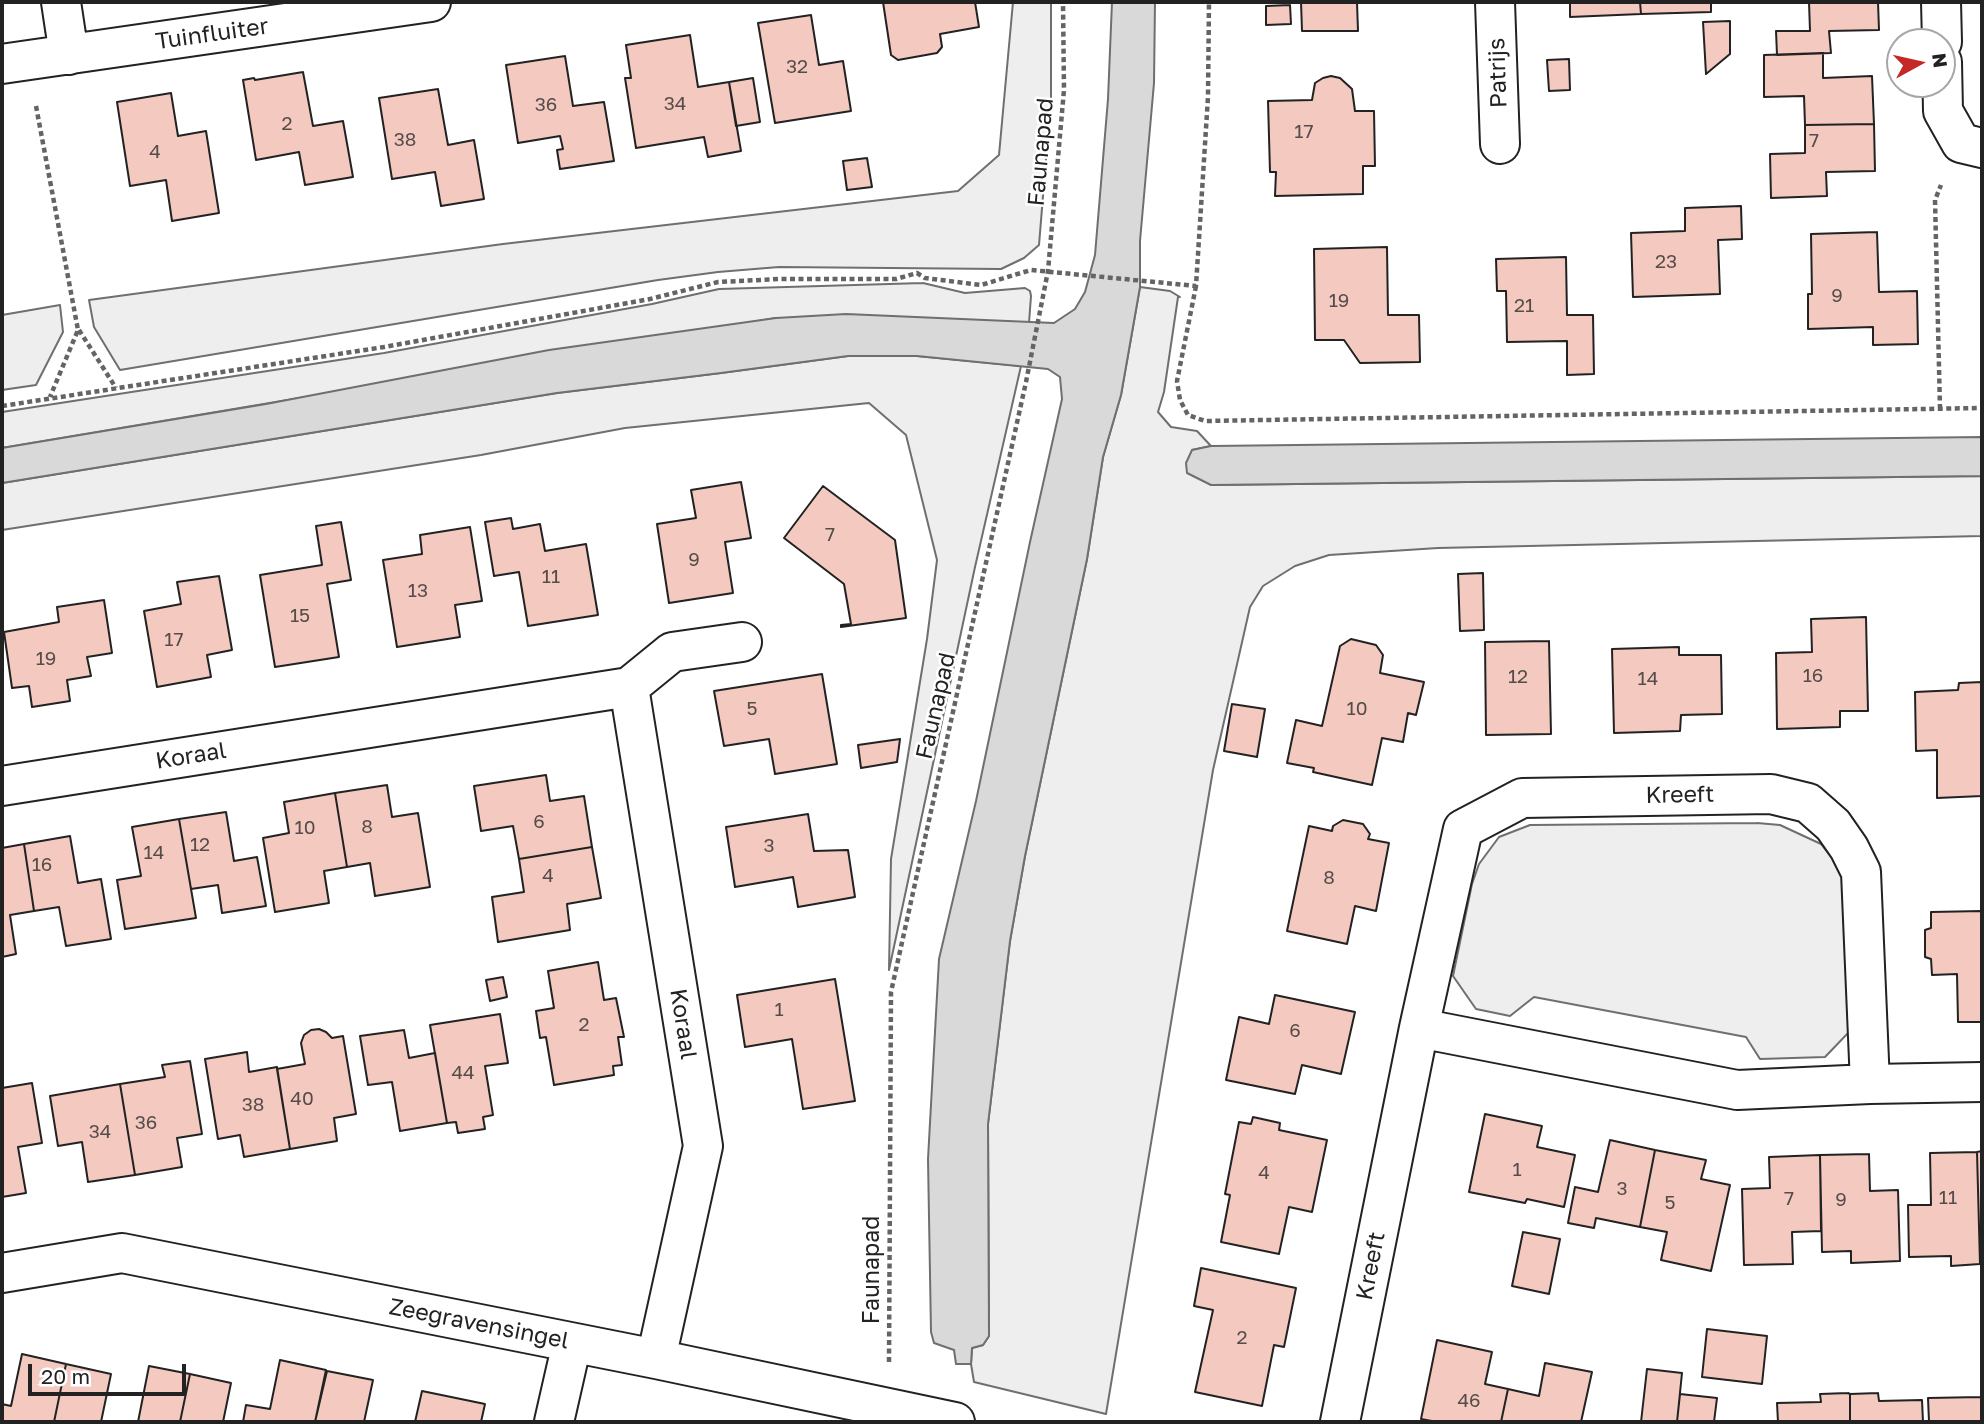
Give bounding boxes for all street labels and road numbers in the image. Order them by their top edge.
street label: Tuinfluiter [154,12,270,56]
street label: Patrijs [1483,37,1513,109]
street label: Faunapad [1023,97,1059,207]
street label: Faunapad [910,650,962,762]
street label: Koraal [154,737,228,775]
street label: Kreeft [1645,781,1715,809]
street label: Koraal [664,987,702,1061]
street label: Faunapad [858,1216,886,1324]
street label: Kreeft [1351,1230,1391,1302]
street label: Zeegravensingel [387,1293,571,1355]

